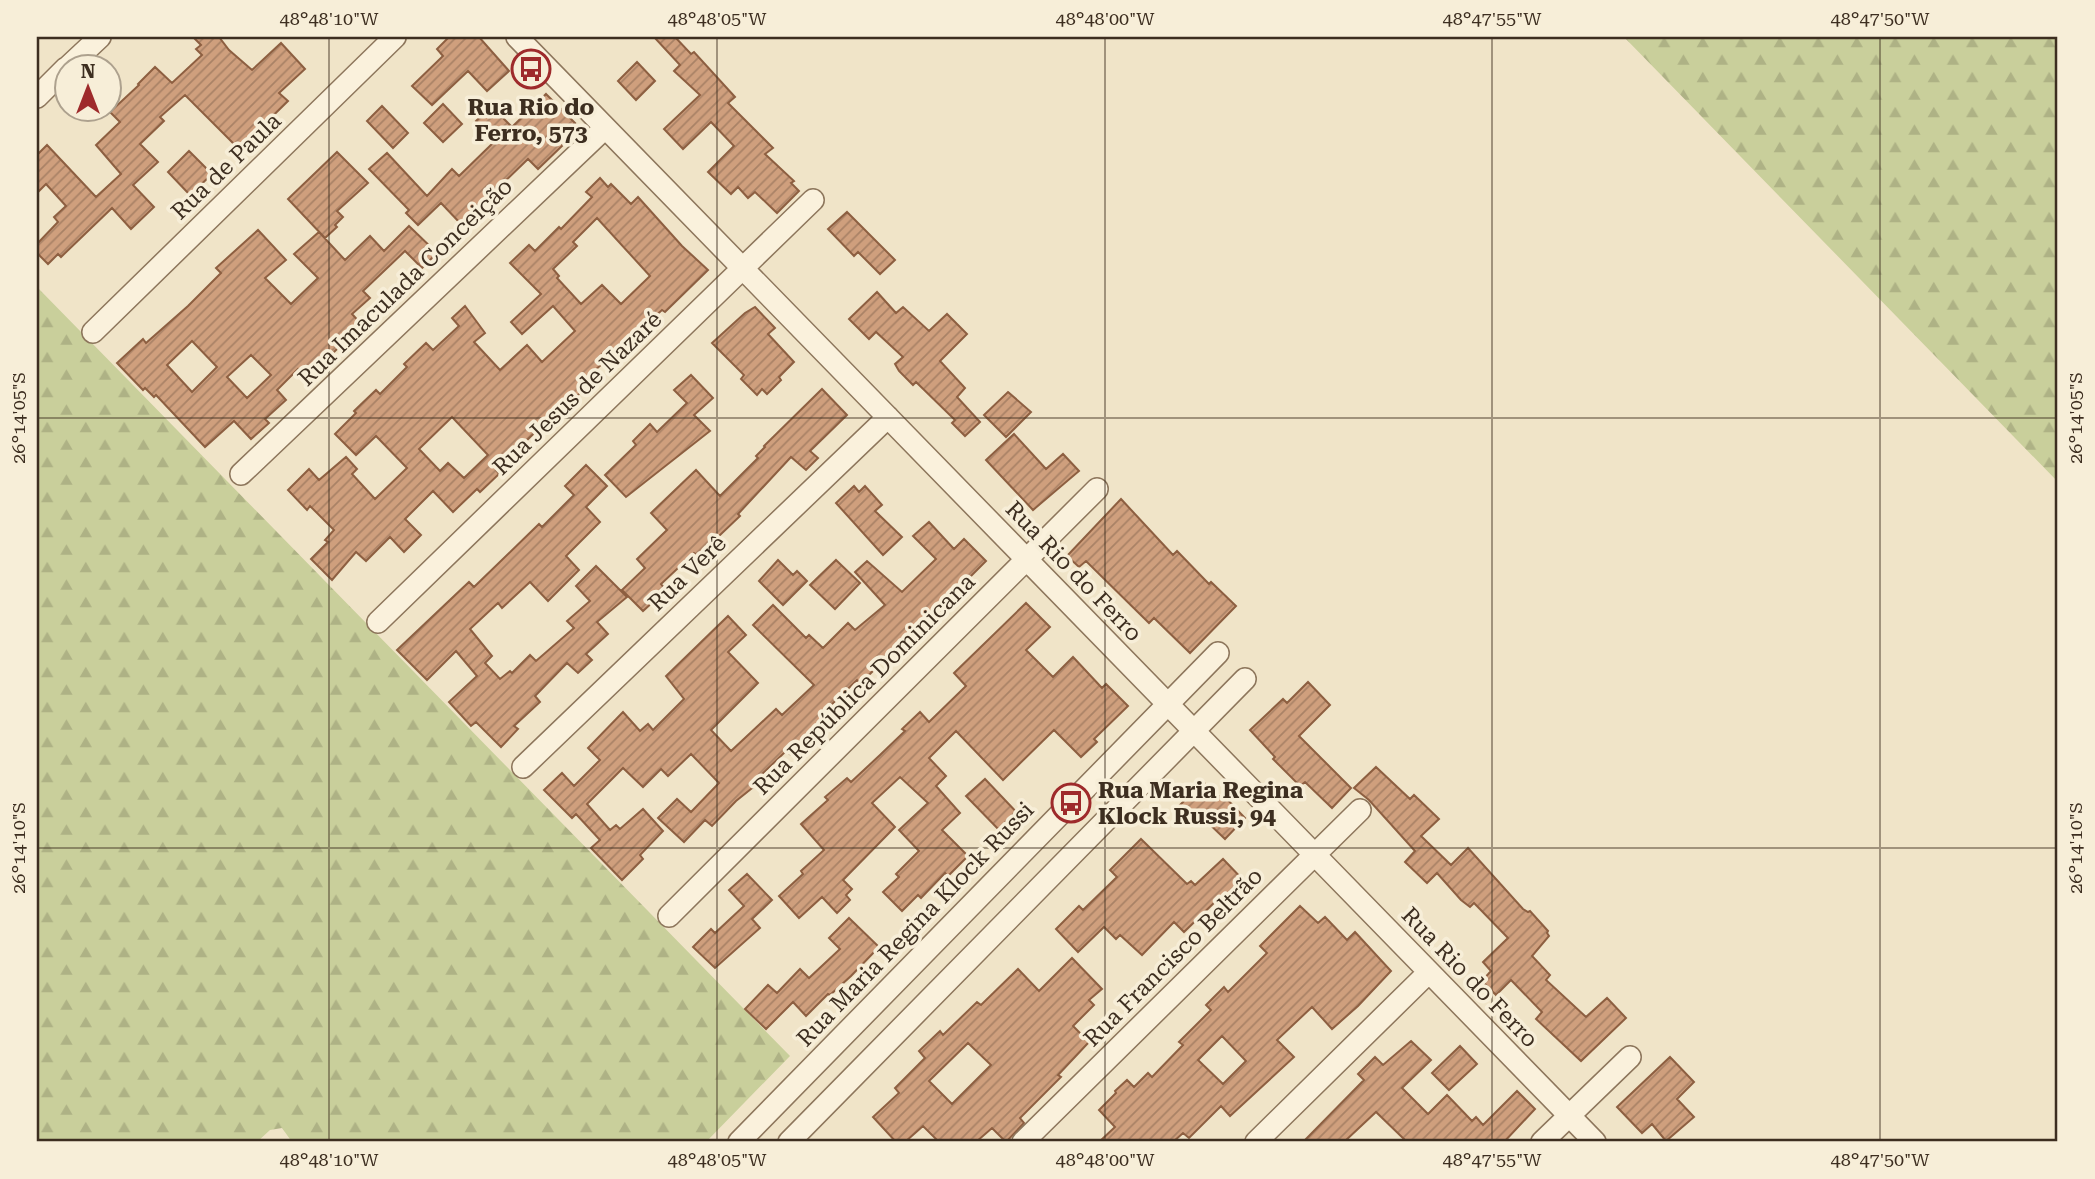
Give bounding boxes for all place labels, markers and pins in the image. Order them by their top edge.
bus stop icon: Rua Rio do Ferro, 573 [510,48,552,90]
place label: Rua Rio do Ferro, 573 [468,94,595,147]
place label: Rua Maria Regina Klock Russi, 94 [1098,777,1304,830]
bus stop icon: Rua Maria Regina Klock Russi, 94 [1050,782,1092,824]

